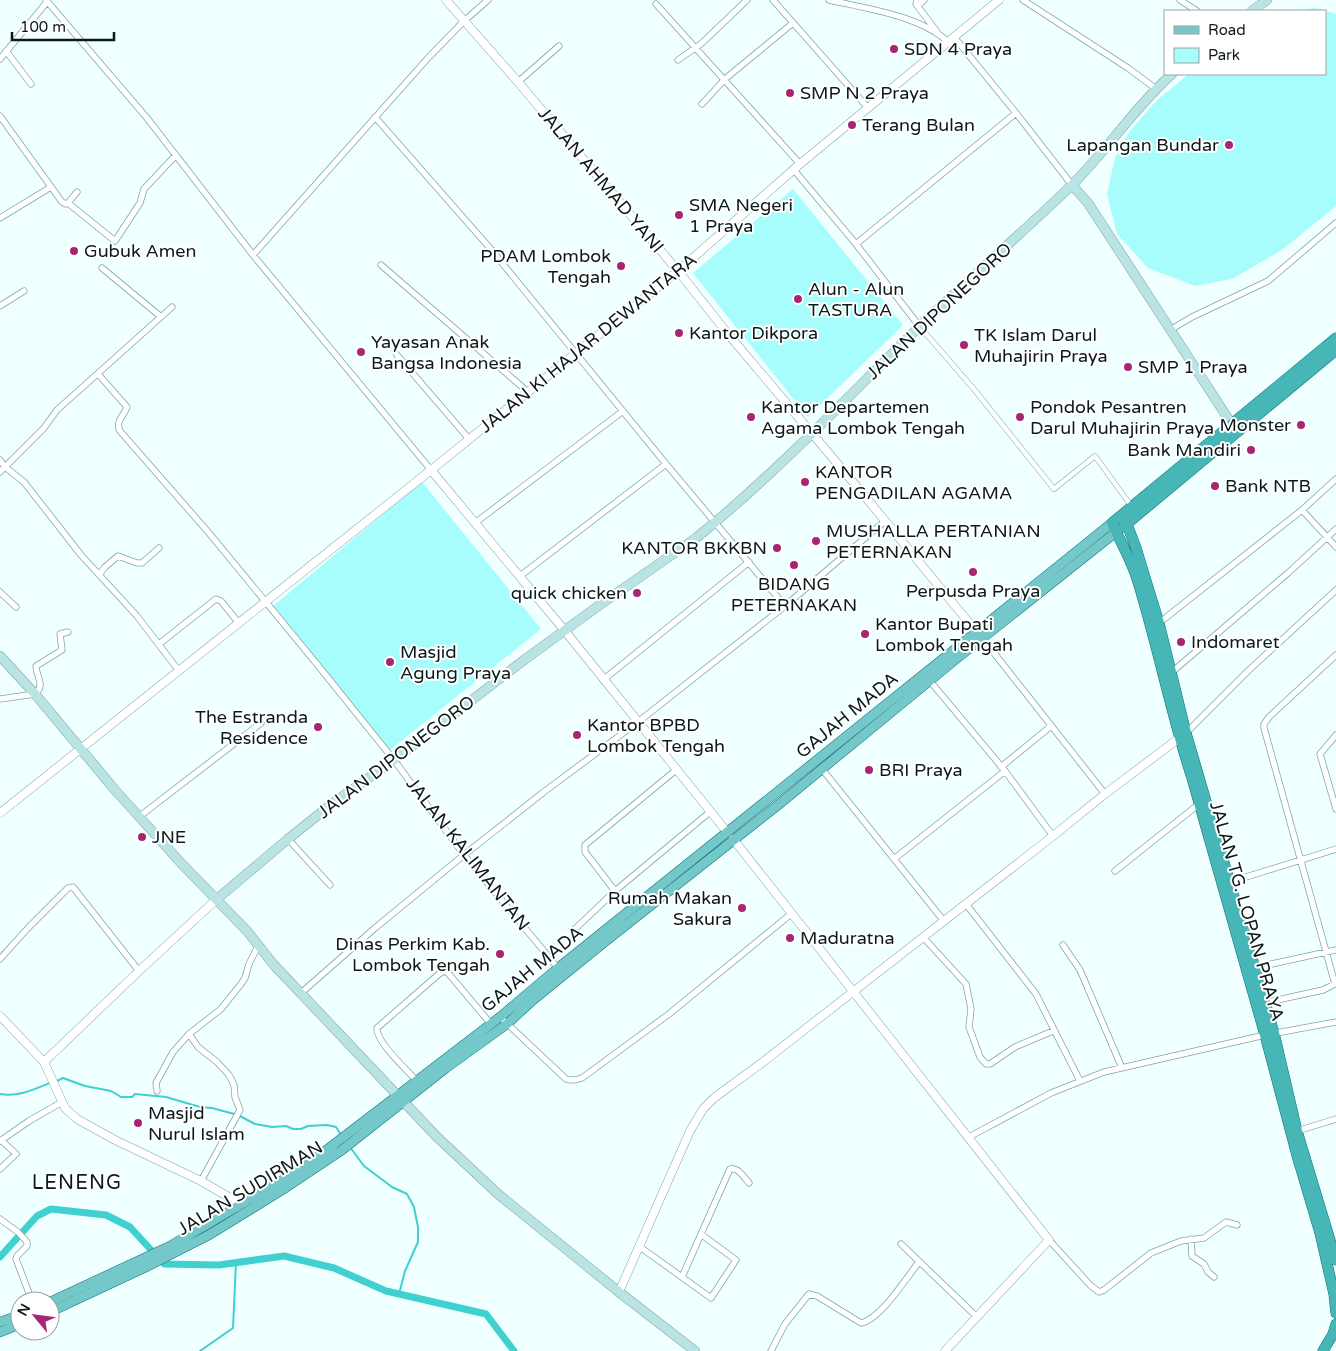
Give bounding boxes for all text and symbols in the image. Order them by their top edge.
scale bar [12,10,115,42]
legend [1164,10,1326,75]
text: 100 m [20,18,66,36]
text: Road [1208,21,1246,39]
place label: SDN 4 Praya [904,38,1012,60]
marker: SDN 4 Praya [888,43,900,55]
text: Park [1208,46,1240,64]
place label: SMP N 2 Praya [800,82,929,104]
marker: SMP N 2 Praya [784,87,796,99]
street label: JALAN AHMAD YANI [533,103,669,257]
place label: Terang Bulan [862,114,975,136]
marker: Terang Bulan [846,119,858,131]
place label: Lapangan Bundar [1066,134,1219,156]
marker: Lapangan Bundar [1223,139,1235,151]
place label: SMA Negeri 1 Praya [689,194,793,237]
marker: SMA Negeri 1 Praya [673,209,685,221]
street label: JALAN DIPONEGORO [862,238,1016,384]
place label: Gubuk Amen [84,240,196,262]
marker: Gubuk Amen [68,245,80,257]
place label: PDAM Lombok Tengah [480,245,611,288]
street label: JALAN KI HAJAR DEWANTARA [475,248,701,438]
marker: PDAM Lombok Tengah [615,260,627,272]
place label: Alun - Alun TASTURA [808,278,904,321]
marker: Alun - Alun TASTURA [792,293,804,305]
place label: Kantor Dikpora [689,322,818,344]
place label: TK Islam Darul Muhajirin Praya [974,324,1108,367]
marker: Kantor Dikpora [673,327,685,339]
place label: Yayasan Anak Bangsa Indonesia [371,331,522,374]
marker: TK Islam Darul Muhajirin Praya [958,339,970,351]
marker: Yayasan Anak Bangsa Indonesia [355,346,367,358]
place label: SMP 1 Praya [1138,356,1248,378]
marker: SMP 1 Praya [1122,361,1134,373]
place label: Kantor Departemen Agama Lombok Tengah [761,396,965,439]
place label: Pondok Pesantren Darul Muhajirin Praya [1030,396,1214,439]
marker: Kantor Departemen Agama Lombok Tengah [745,411,757,423]
marker: Pondok Pesantren Darul Muhajirin Praya [1014,411,1026,423]
place label: Monster [1220,414,1291,436]
marker: Monster [1295,419,1307,431]
place label: Bank Mandiri [1127,439,1241,461]
marker: Bank Mandiri [1245,444,1257,456]
place label: KANTOR PENGADILAN AGAMA [815,461,1012,504]
place label: Bank NTB [1225,475,1311,497]
marker: KANTOR PENGADILAN AGAMA [799,476,811,488]
marker: Bank NTB [1209,480,1221,492]
place label: MUSHALLA PERTANIAN PETERNAKAN [826,520,1041,563]
marker: MUSHALLA PERTANIAN PETERNAKAN [810,535,822,547]
place label: KANTOR BKKBN [621,537,767,559]
marker: KANTOR BKKBN [771,542,783,554]
marker: BIDANG PETERNAKAN [788,559,800,571]
marker: Perpusda Praya [967,566,979,578]
place label: BIDANG PETERNAKAN [731,573,857,616]
place label: Perpusda Praya [906,580,1040,602]
place label: quick chicken [511,582,627,604]
marker: quick chicken [631,587,643,599]
place label: Kantor Bupati Lombok Tengah [875,613,1013,656]
marker: Kantor Bupati Lombok Tengah [859,628,871,640]
place label: Indomaret [1191,631,1280,653]
marker: Indomaret [1175,636,1187,648]
place label: Masjid Agung Praya [400,641,511,684]
marker: Masjid Agung Praya [384,656,396,668]
street label: GAJAH MADA [792,667,902,763]
street label: JALAN DIPONEGORO [313,691,479,823]
place label: The Estranda Residence [195,706,308,749]
place label: Kantor BPBD Lombok Tengah [587,714,725,757]
marker: The Estranda Residence [312,721,324,733]
marker: Kantor BPBD Lombok Tengah [571,729,583,741]
place label: BRI Praya [879,759,963,781]
marker: BRI Praya [863,764,875,776]
street label: JALAN KALIMANTAN [401,773,535,935]
street label: JALAN TG. LOPAN PRAYA [1205,798,1289,1024]
place label: JNE [152,826,186,848]
marker: JNE [136,831,148,843]
place label: Rumah Makan Sakura [608,887,732,930]
marker: Rumah Makan Sakura [736,902,748,914]
street label: GAJAH MADA [477,921,587,1017]
place label: Maduratna [800,927,895,949]
marker: Maduratna [784,932,796,944]
place label: Dinas Perkim Kab. Lombok Tengah [335,933,490,976]
marker: Dinas Perkim Kab. Lombok Tengah [494,948,506,960]
place label: Masjid Nurul Islam [148,1102,245,1145]
marker: Masjid Nurul Islam [132,1117,144,1129]
street label: JALAN SUDIRMAN [173,1136,327,1240]
district label: LENENG [32,1171,122,1195]
north arrow [10,1291,60,1341]
text: N [14,1301,34,1319]

